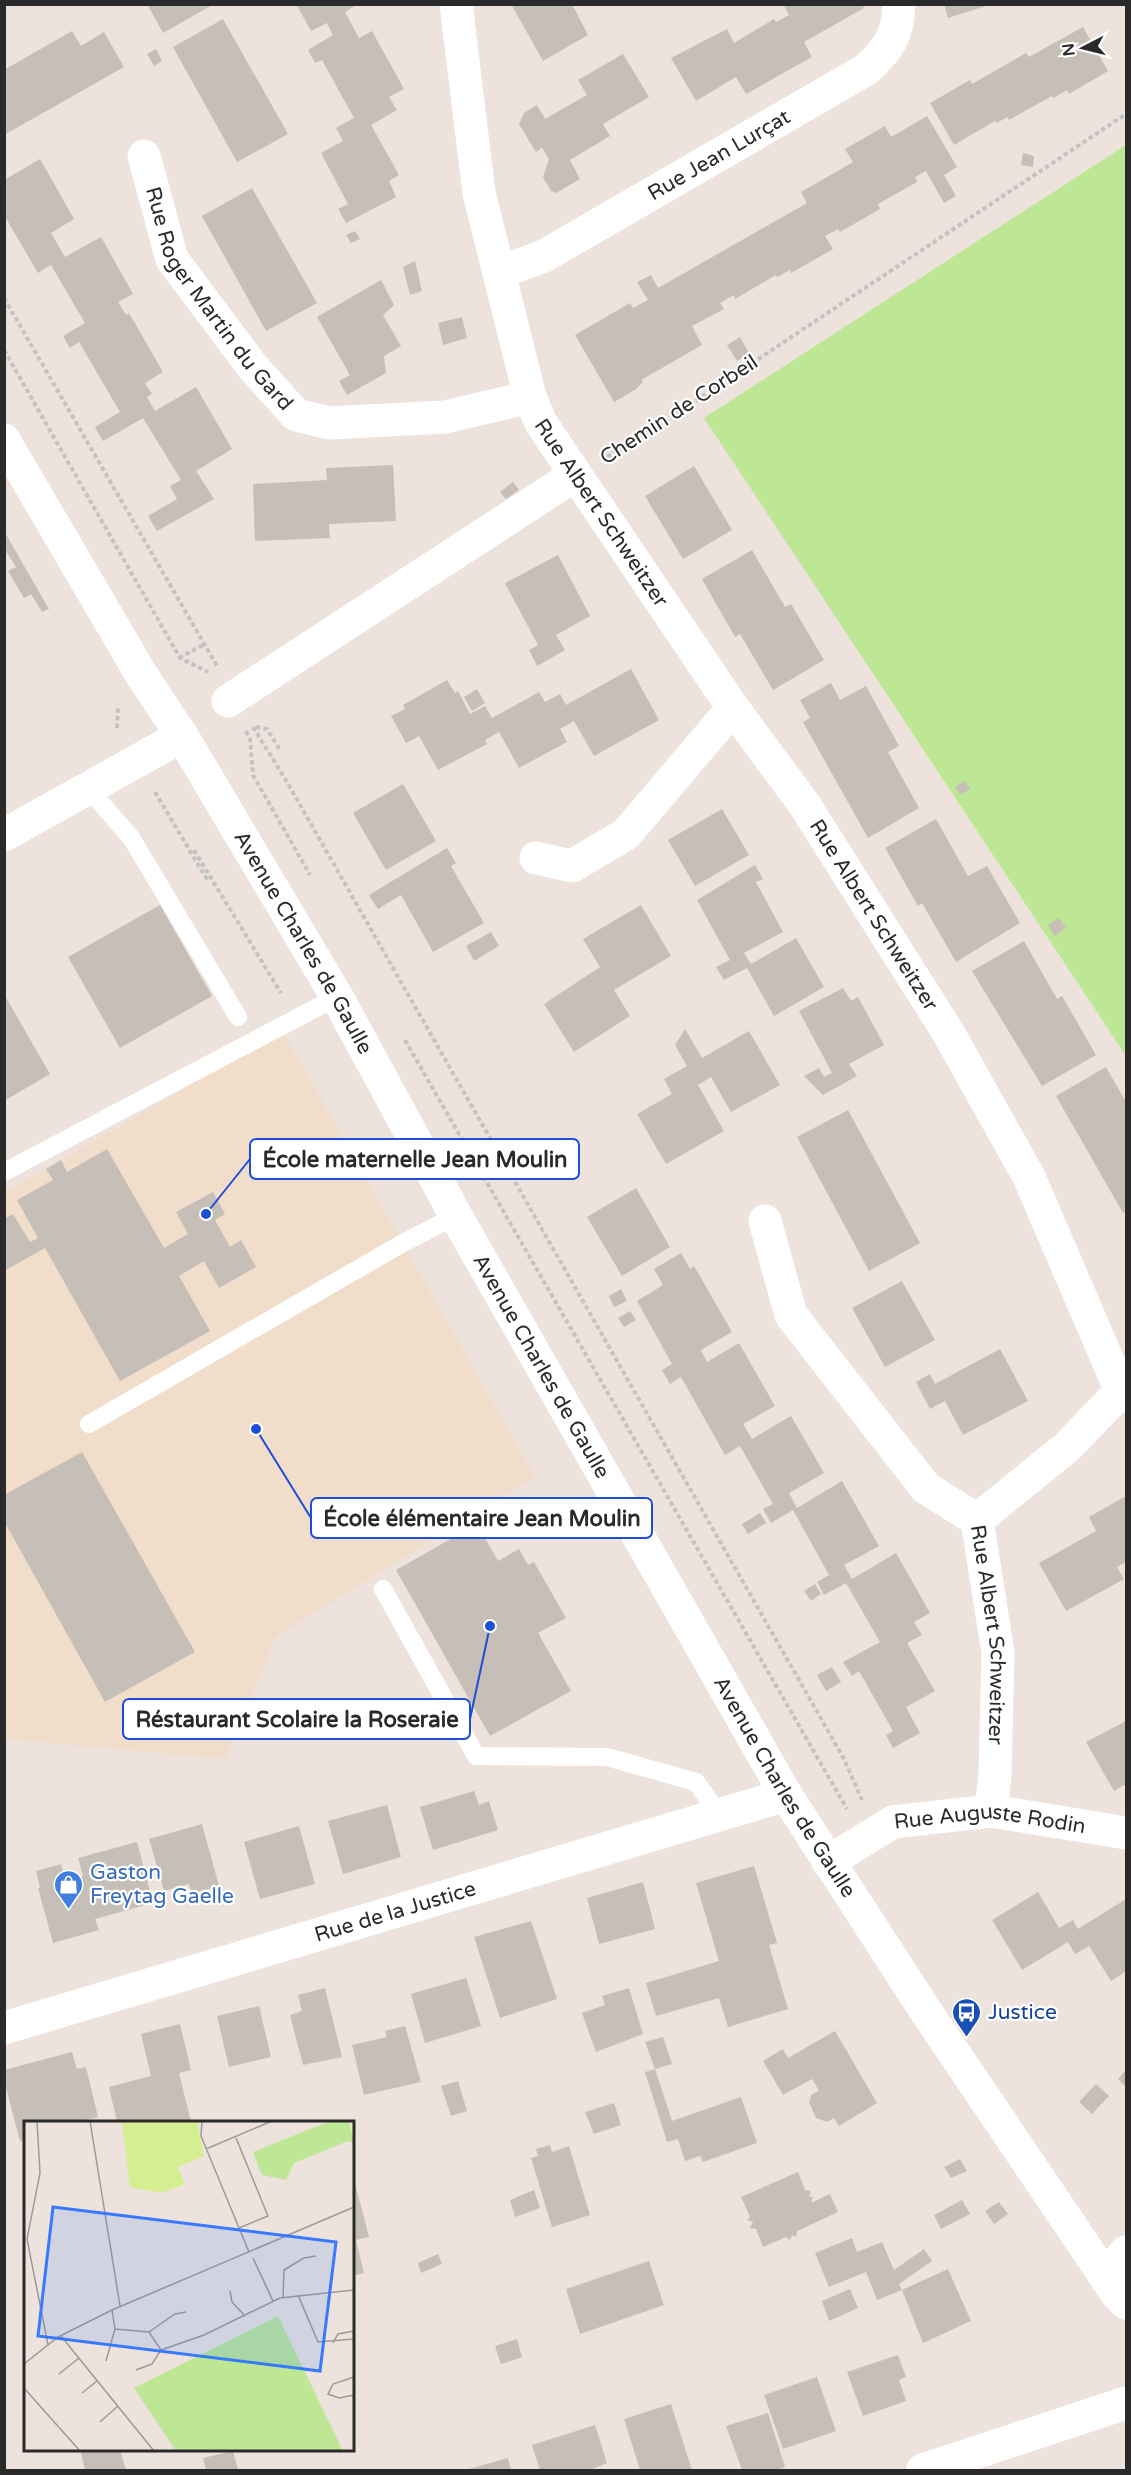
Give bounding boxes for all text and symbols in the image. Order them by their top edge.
north arrow [1053,18,1113,78]
text: N [1058,42,1080,57]
street label: Rue Jean Lurçat [643,104,795,206]
street label: Rue Roger Martin du Gard [140,184,298,416]
street label: Chemin de Corbeil [595,350,763,470]
street label: Rue Albert Schweitzer [529,414,674,611]
street label: Rue Albert Schweitzer [804,815,944,1015]
street label: Avenue Charles de Gaulle [229,826,378,1058]
callout: École maternelle Jean Moulin [250,1139,579,1179]
text: École maternelle Jean Moulin [262,1146,568,1173]
street label: Avenue Charles de Gaulle [468,1250,615,1483]
callout: École élémentaire Jean Moulin [311,1498,652,1538]
text: École élémentaire Jean Moulin [323,1505,641,1532]
street label: Rue Albert Schweitzer [965,1523,1011,1745]
street label: Avenue Charles de Gaulle [708,1672,861,1902]
callout: Réstaurant Scolaire la Roseraie [123,1699,470,1739]
text: Réstaurant Scolaire la Roseraie [135,1707,459,1733]
street label: Rue Auguste Rodin [892,1798,1088,1839]
place label: Gaston Freytag Gaelle [90,1860,234,1909]
shop icon: Gaston Freytag Gaelle [53,1868,85,1910]
street label: Rue de la Justice [311,1876,479,1947]
bus stop icon: Justice [951,1996,983,2038]
place label: Justice [988,2000,1057,2025]
inset map [24,2121,354,2451]

